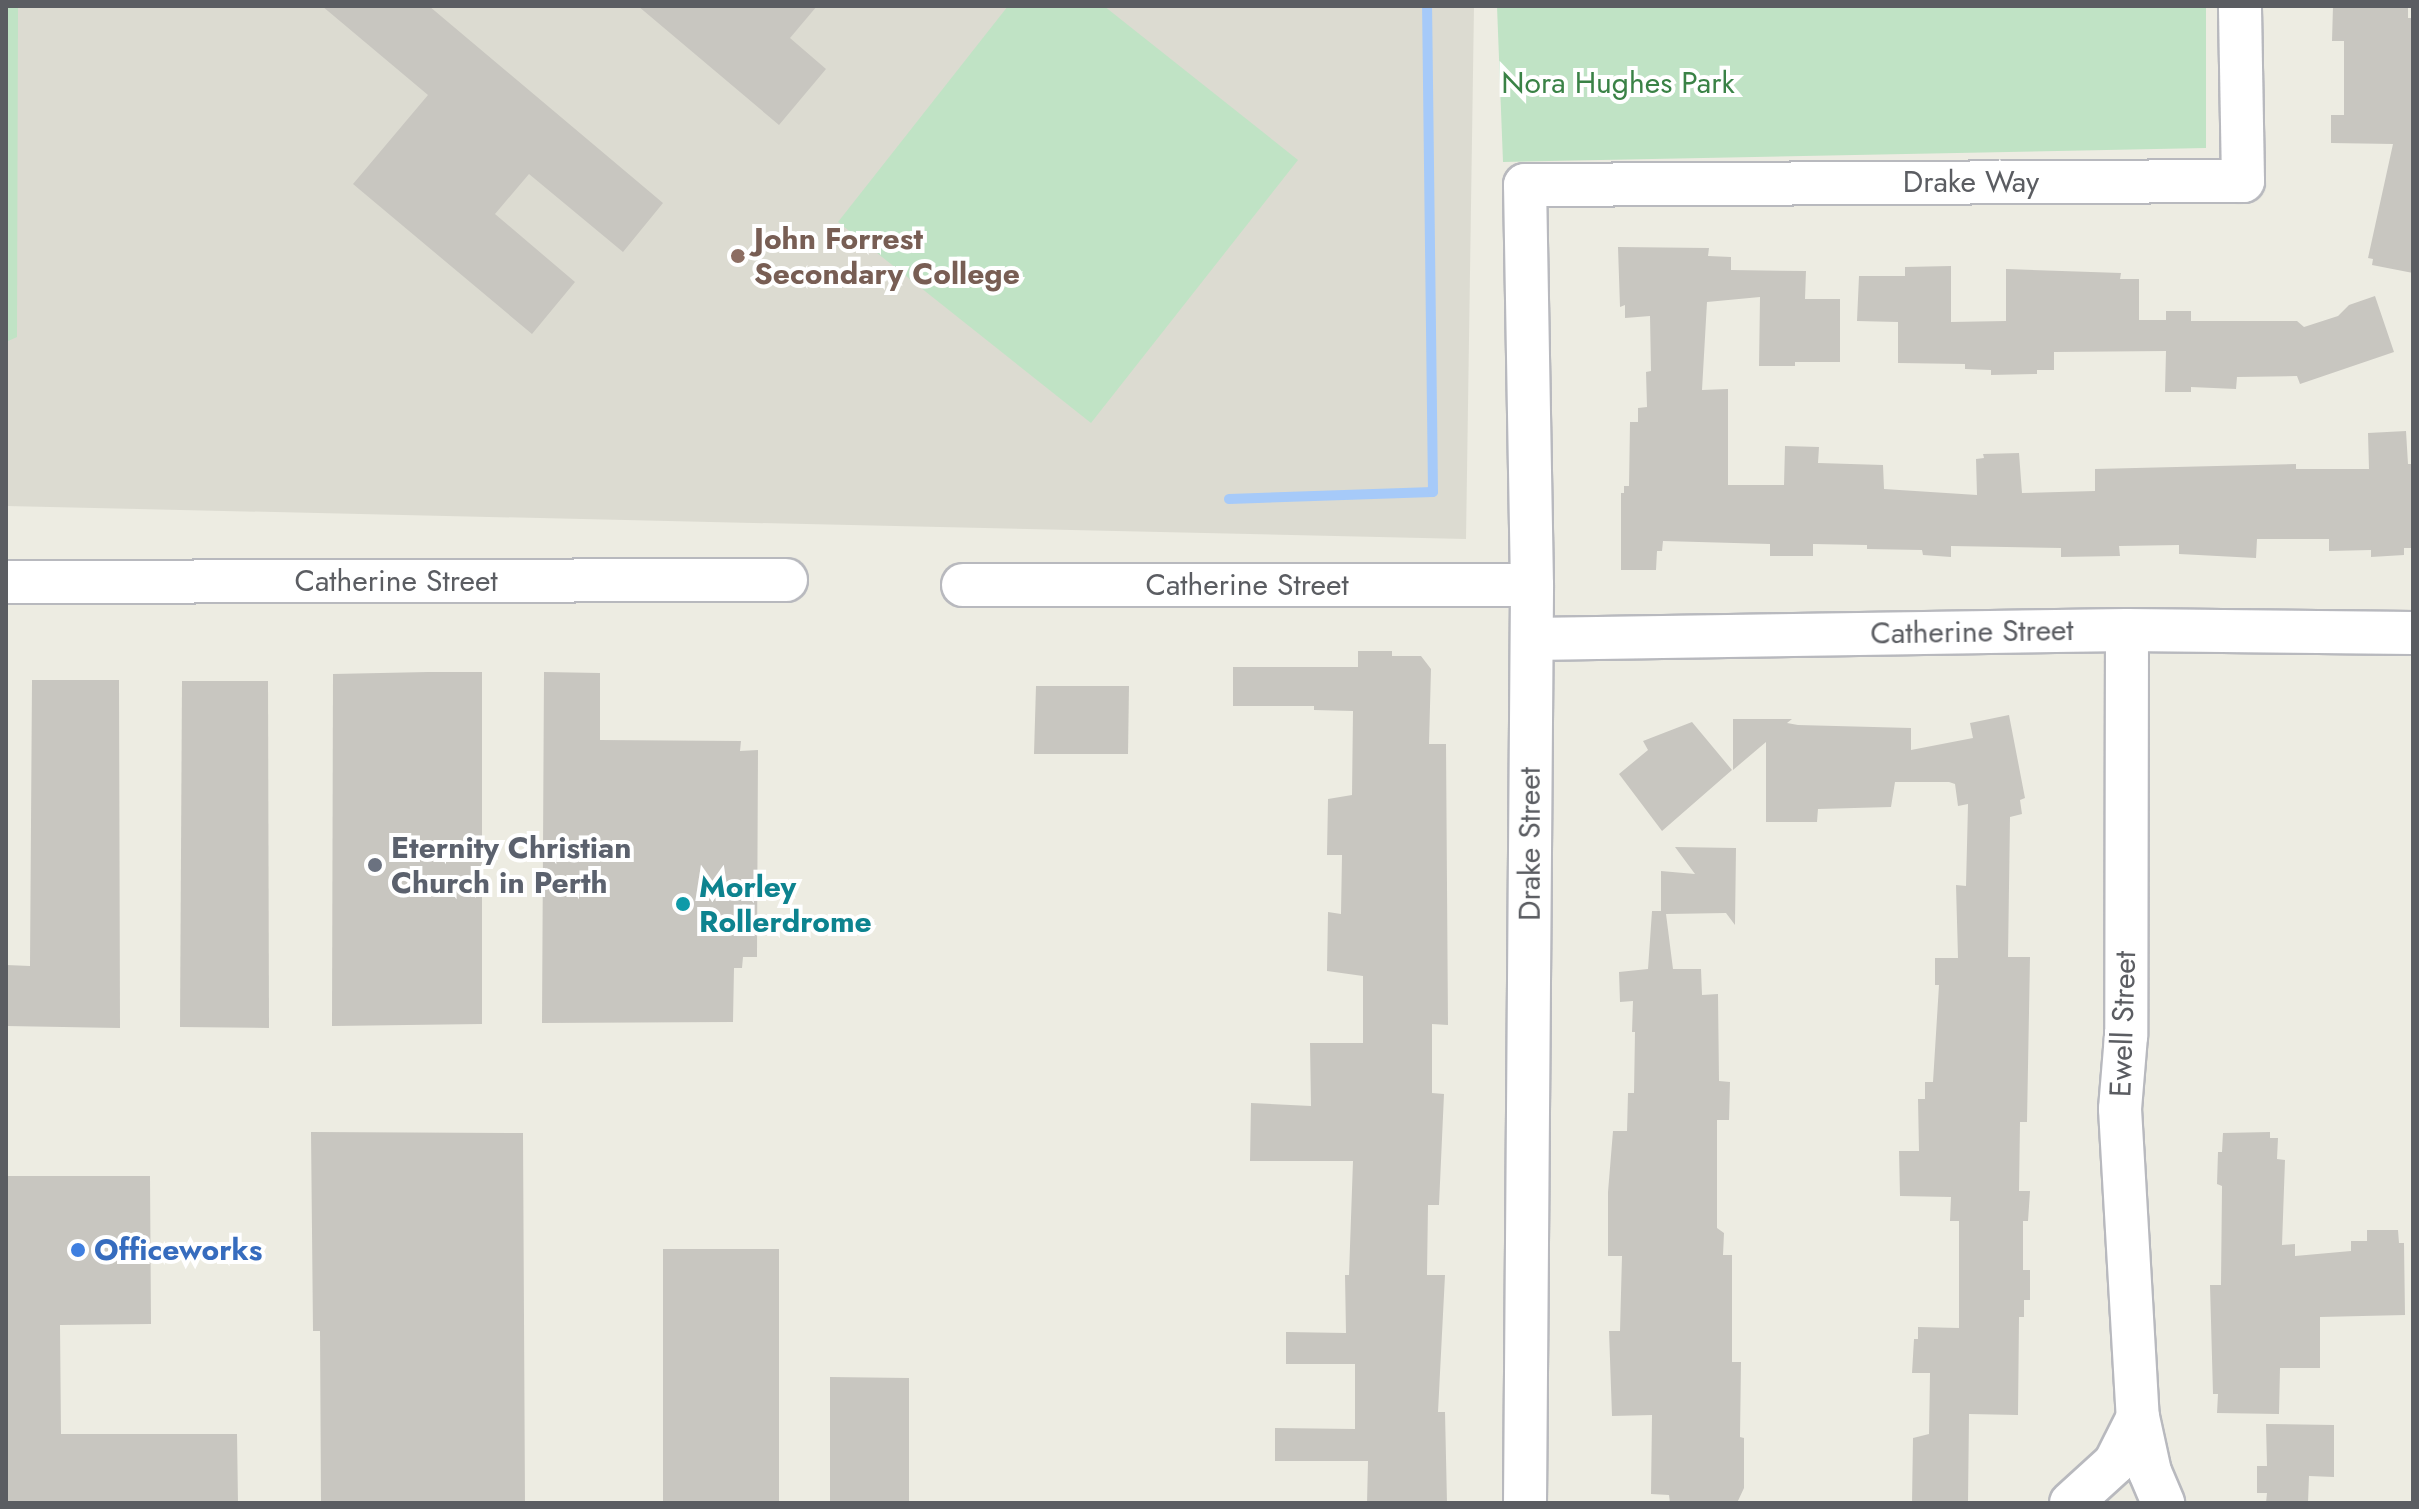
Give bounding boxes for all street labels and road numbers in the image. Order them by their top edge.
street label: Drake Way [1903,164,2039,200]
street label: Catherine Street [294,563,498,599]
street label: Catherine Street [1145,567,1349,603]
street label: Catherine Street [1870,612,2074,652]
street label: Drake Street [1512,767,1548,921]
street label: Ewell Street [2102,950,2144,1098]

